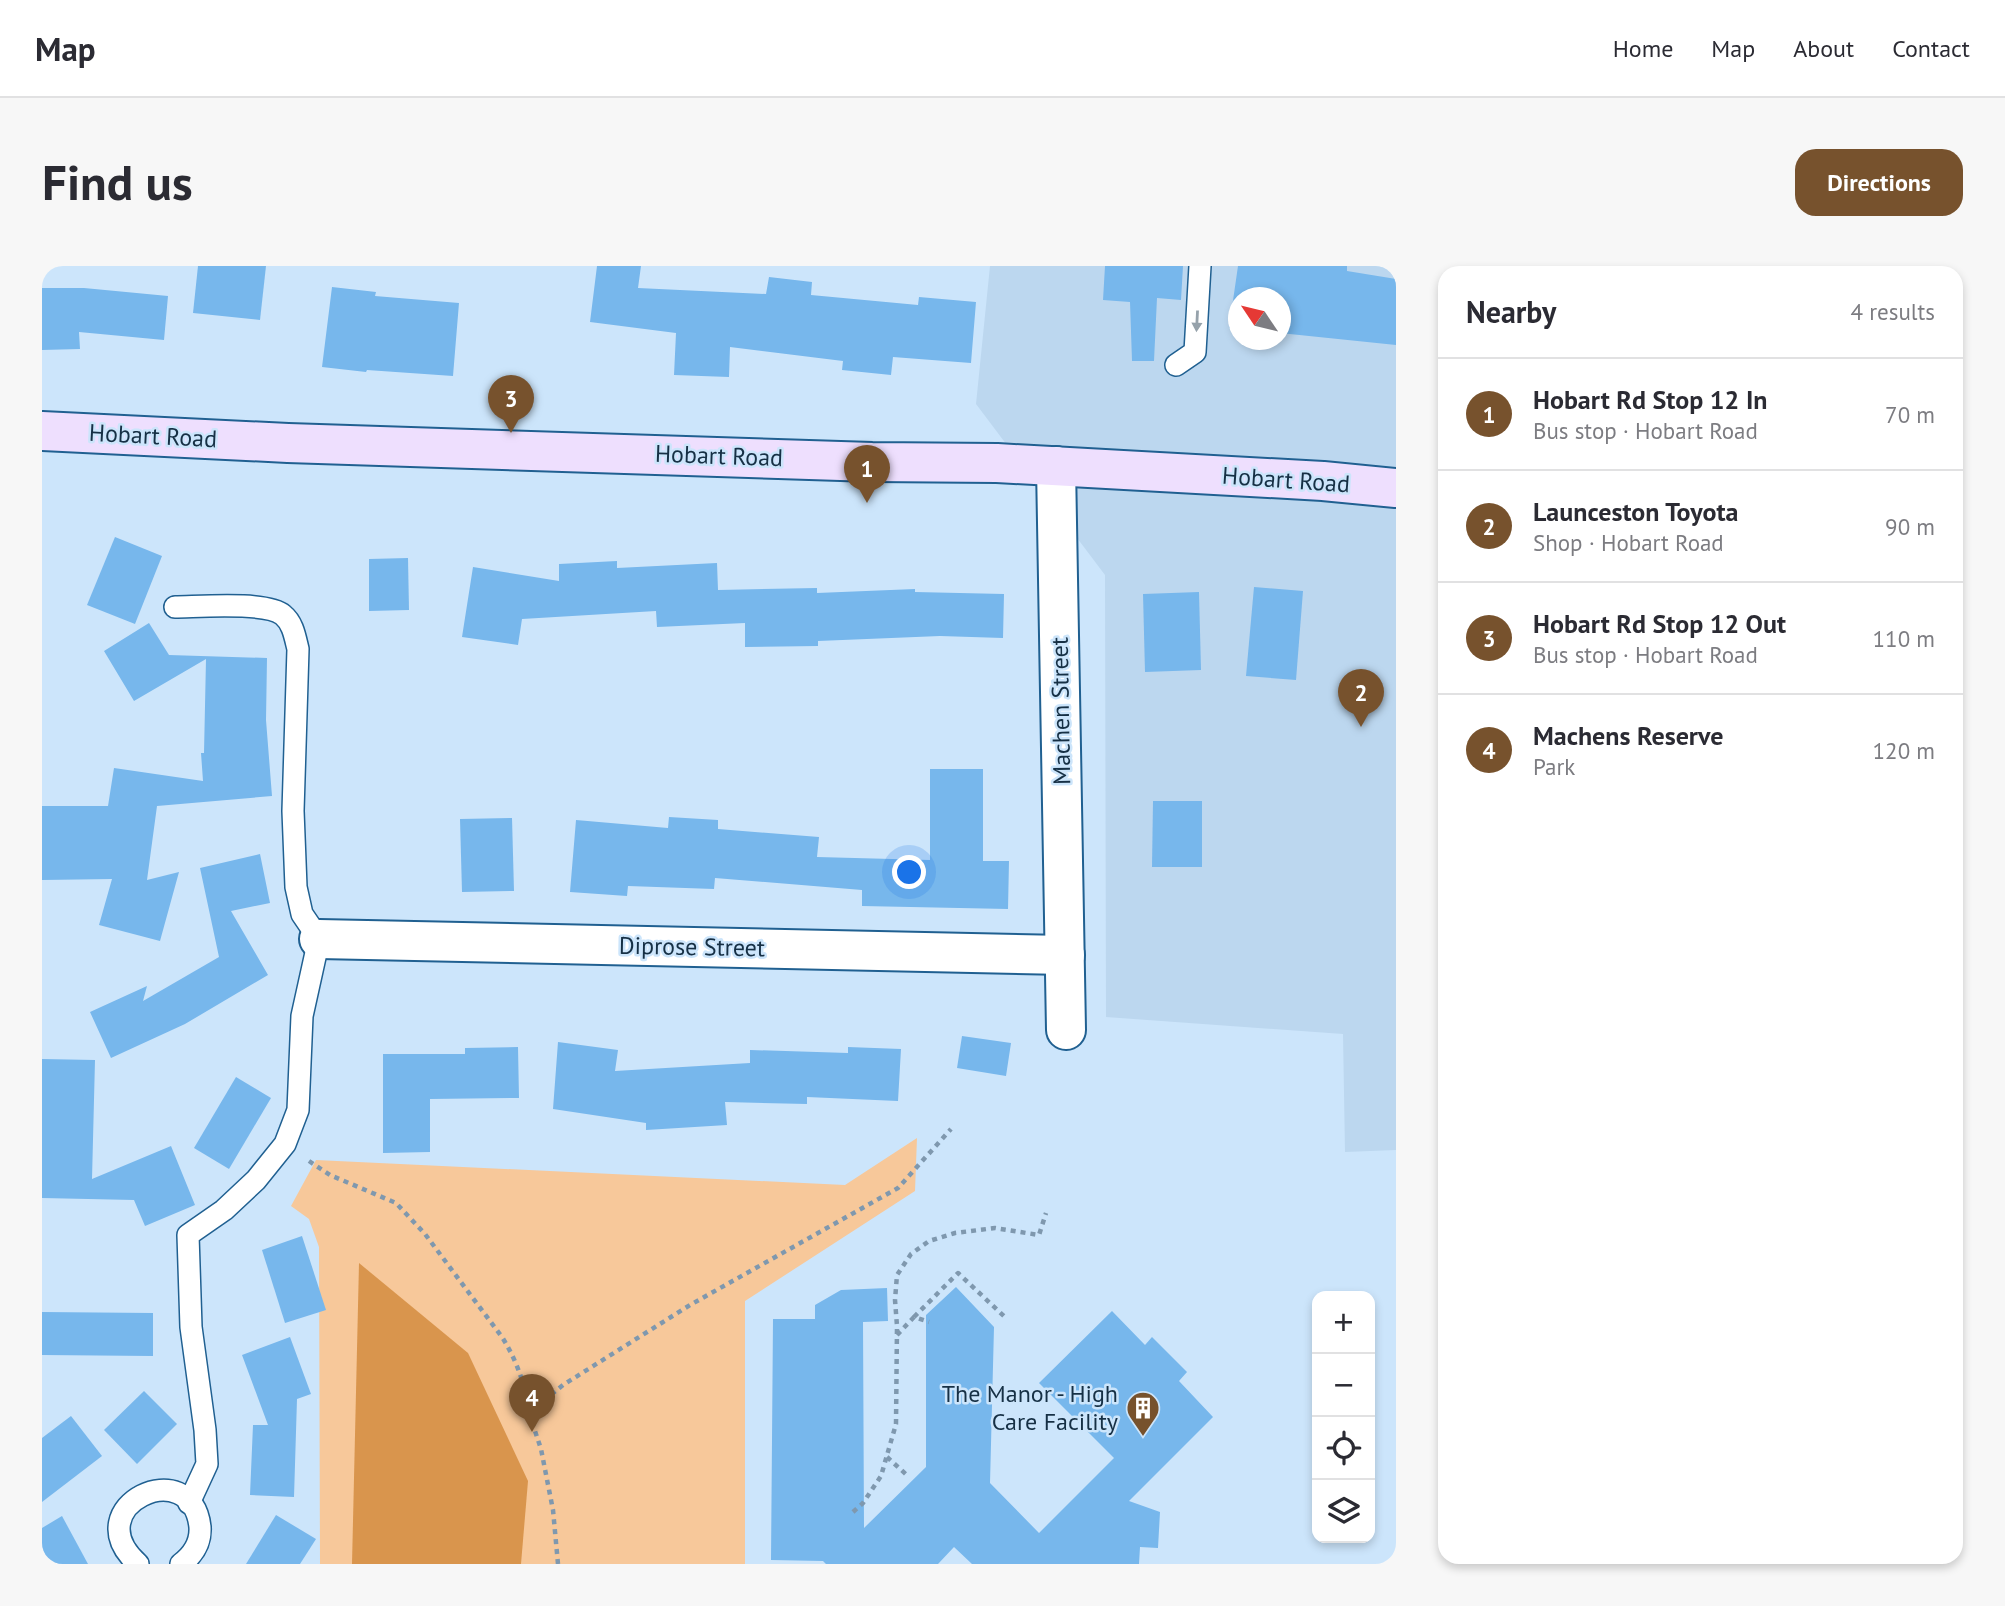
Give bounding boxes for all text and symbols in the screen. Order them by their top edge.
text: Map [35,27,96,70]
text: Home [1613,33,1673,64]
text: Map [1711,33,1755,64]
text: About [1793,33,1854,64]
text: Contact [1892,33,1970,64]
button: Directions [1795,149,1963,216]
text: Find us [42,150,193,214]
north arrow [1228,287,1291,350]
text: Nearby [1466,292,1556,331]
text: 4 results [1851,297,1935,326]
one-way arrow [1191,310,1202,332]
pin: 3 [488,375,534,433]
text: Hobart Rd Stop 12 In [1533,383,1767,416]
text: 1 [1482,400,1496,429]
text: 70 m [1885,400,1935,429]
text: Bus stop · Hobart Road [1533,416,1758,445]
street label: Hobart Road [88,417,218,454]
street label: Hobart Road [654,438,784,473]
pin: 1 [844,445,890,503]
street label: Hobart Road [1221,460,1351,499]
text: Launceston Toyota [1533,495,1738,528]
text: 2 [1482,512,1496,541]
text: 90 m [1885,512,1935,541]
text: Shop · Hobart Road [1533,528,1724,557]
text: Hobart Rd Stop 12 Out [1533,607,1786,640]
text: 3 [1482,624,1496,653]
text: 110 m [1873,624,1935,653]
street label: Machen Street [1044,637,1077,785]
text: Bus stop · Hobart Road [1533,640,1758,669]
pin: 2 [1338,669,1384,727]
text: Machens Reserve [1533,719,1723,752]
text: 4 [1482,736,1496,765]
text: 120 m [1873,736,1935,765]
text: Park [1533,752,1575,781]
your location [892,855,926,889]
street label: Diprose Street [619,930,765,963]
map controls [1312,1291,1375,1543]
button: + [1312,1291,1375,1354]
button: − [1312,1354,1375,1417]
pin: 4 [509,1374,555,1432]
place label: The Manor - High Care Facility [942,1378,1118,1437]
building icon: The Manor - High Care Facility [1124,1389,1162,1438]
button: locate [1312,1417,1375,1480]
button: layers [1312,1480,1375,1543]

